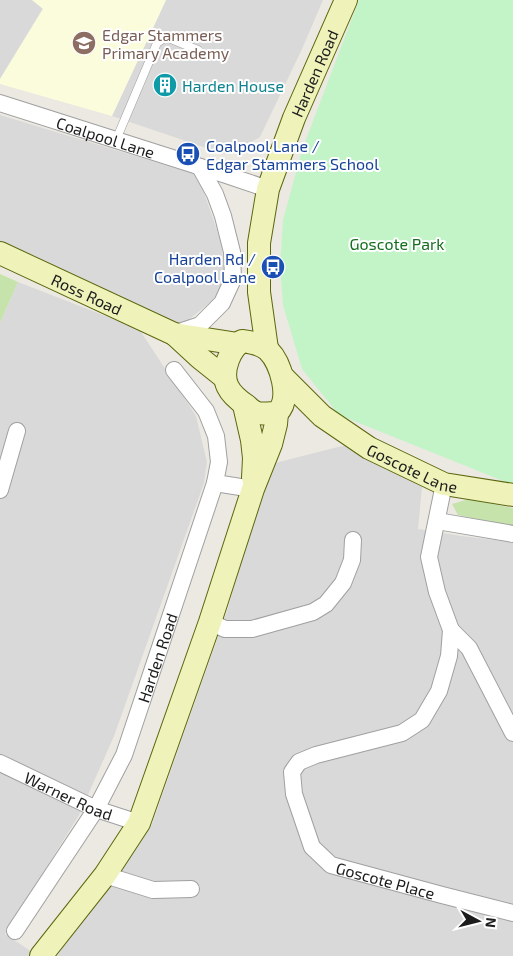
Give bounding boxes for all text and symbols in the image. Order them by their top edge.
place label: Edgar Stammers Primary Academy [102,25,230,62]
street label: Harden Road [286,27,341,120]
school or university icon: Edgar Stammers Primary Academy [71,30,97,56]
building icon: Harden House [152,72,178,98]
place label: Harden House [182,76,284,95]
street label: Coalpool Lane [54,112,157,161]
place label: Coalpool Lane / Edgar Stammers School [206,136,379,173]
bus stop icon: Coalpool Lane / Edgar Stammers School [175,141,201,167]
park label: Goscote Park [349,234,445,253]
place label: Harden Rd / Coalpool Lane [154,249,256,286]
bus stop icon: Harden Rd / Coalpool Lane [260,254,286,280]
street label: Ross Road [49,269,125,318]
street label: Goscote Lane [364,439,459,495]
street label: Harden Road [133,610,180,705]
street label: Warner Road [22,767,115,823]
street label: Goscote Place [334,857,437,902]
north arrow [453,896,503,946]
text: N [482,917,500,929]

